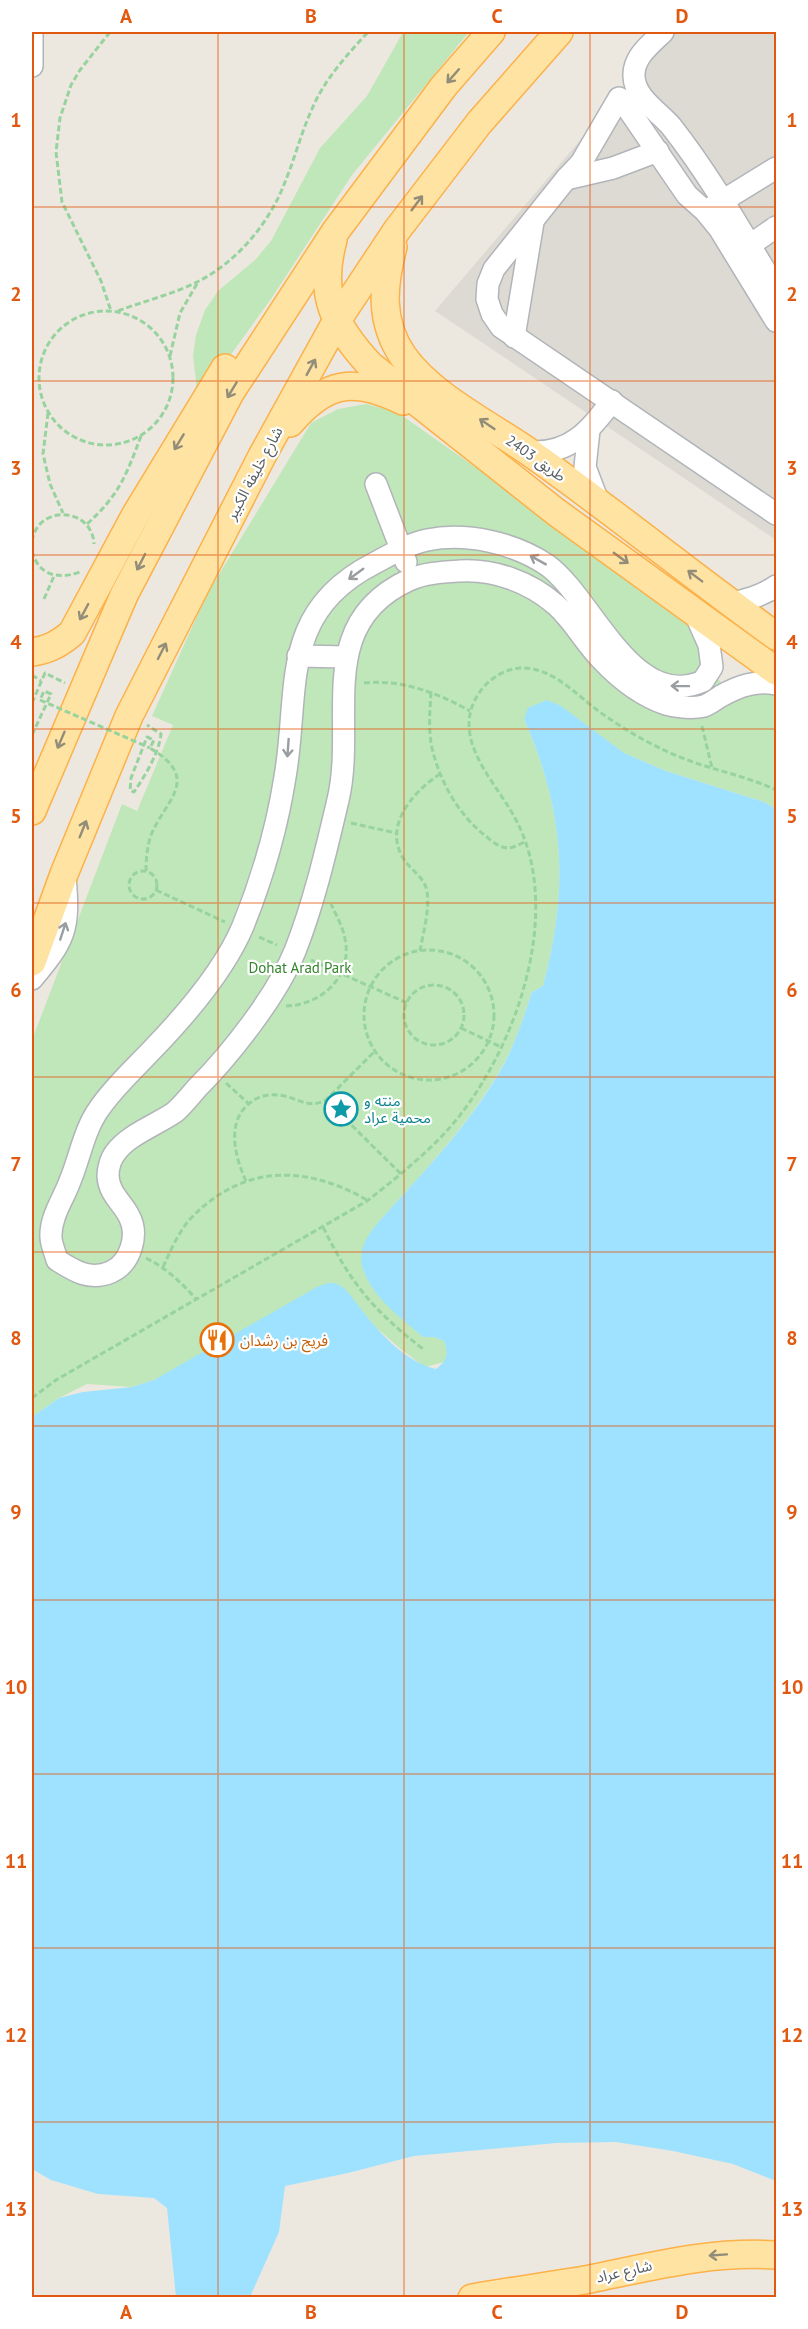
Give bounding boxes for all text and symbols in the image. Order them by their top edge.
text: A [120,3,133,29]
text: B [305,3,317,29]
text: C [491,3,503,29]
text: D [676,3,689,29]
one-way arrow [446,68,460,83]
text: 1 [10,107,22,133]
text: 1 [786,107,798,133]
one-way arrow [411,196,424,212]
text: 2 [10,281,22,307]
text: 2 [786,281,798,307]
one-way arrow [305,359,317,376]
one-way arrow [226,381,238,398]
one-way arrow [480,418,496,430]
street label: شارع خليفة الكبير [221,423,289,525]
street label: طريق 2403 [502,430,570,486]
one-way arrow [173,433,185,450]
text: 3 [10,455,22,481]
text: 3 [786,455,798,481]
one-way arrow [612,551,628,564]
one-way arrow [135,553,147,570]
one-way arrow [530,554,547,566]
one-way arrow [348,568,364,580]
one-way arrow [688,570,704,583]
one-way arrow [78,603,90,620]
text: 4 [10,629,22,655]
text: 4 [786,629,798,655]
one-way arrow [156,642,168,660]
one-way arrow [670,680,690,691]
one-way arrow [55,730,66,749]
one-way arrow [282,737,293,757]
text: 5 [10,803,22,829]
text: 5 [786,803,798,829]
one-way arrow [78,820,89,839]
one-way arrow [58,922,69,941]
park label: Dohat Arad Park [248,958,352,977]
text: 6 [10,977,22,1003]
text: 6 [786,977,798,1003]
place icon: منته و محمية عراد [323,1091,359,1127]
place label: منته و محمية عراد [364,1091,431,1127]
text: 7 [10,1151,22,1177]
text: 7 [786,1151,798,1177]
restaurant icon: فريج بن رشدان [199,1322,235,1358]
text: 8 [10,1325,22,1351]
text: 8 [786,1325,798,1351]
place label: فريج بن رشدان [240,1331,328,1353]
text: 9 [10,1499,22,1525]
text: 9 [786,1499,798,1525]
text: 10 [5,1674,27,1700]
text: 10 [781,1674,803,1700]
text: 11 [5,1848,27,1874]
text: 11 [781,1848,803,1874]
text: 12 [5,2022,27,2048]
text: 12 [781,2022,803,2048]
text: 13 [5,2196,27,2222]
text: 13 [781,2196,803,2222]
one-way arrow [709,2250,729,2261]
street label: شارع عراد [594,2255,655,2290]
text: A [120,2299,133,2325]
text: B [305,2299,317,2325]
text: C [491,2299,503,2325]
text: D [676,2299,689,2325]

